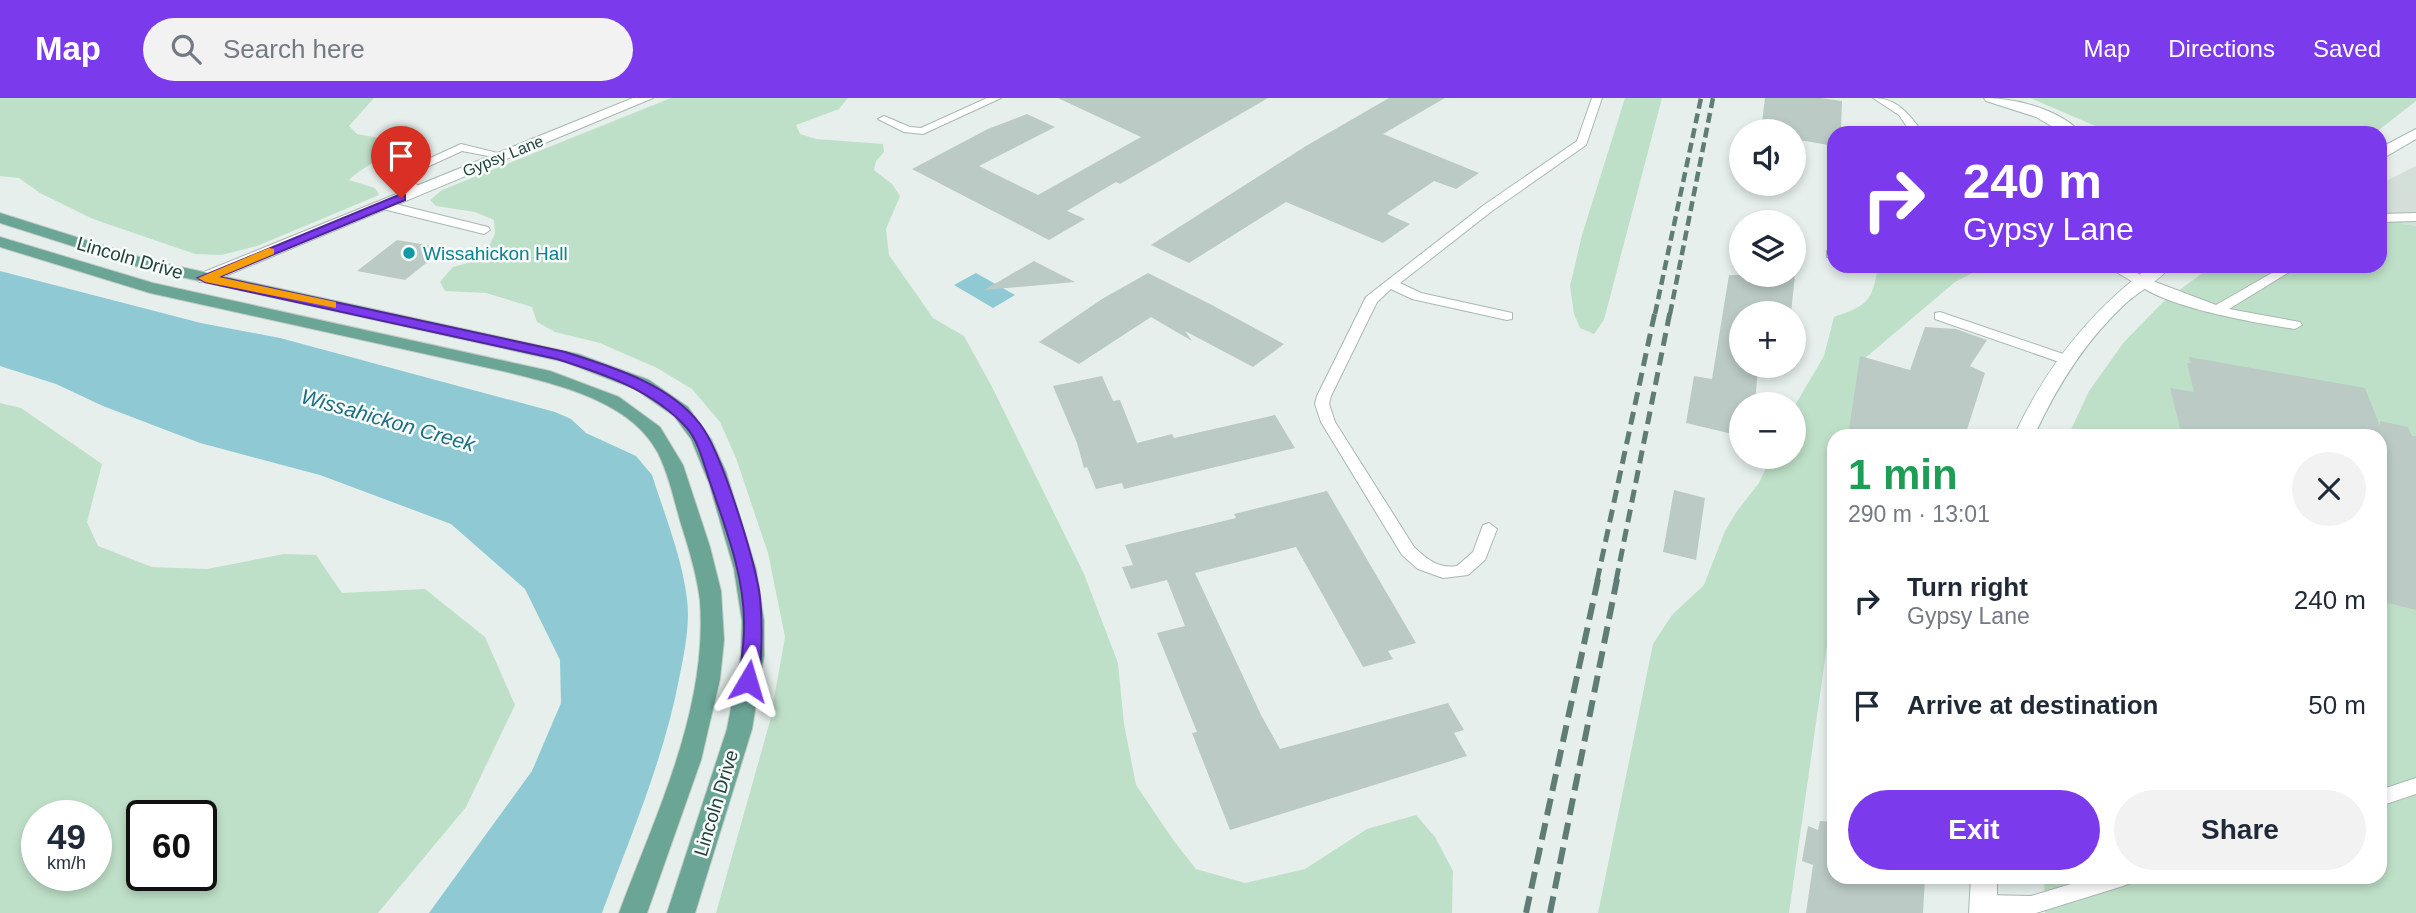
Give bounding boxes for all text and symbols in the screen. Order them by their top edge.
search box [143,18,633,81]
text: Map [35,30,101,67]
icon: search [167,30,205,68]
text: Search here [223,34,365,64]
text: Map [2084,35,2130,62]
text: Directions [2168,35,2275,62]
text: Saved [2313,35,2381,62]
map controls [1729,119,1806,469]
button: sound [1729,119,1806,196]
pin [371,126,431,198]
street label: Gypsy Lane [460,132,546,180]
icon: arrive [382,137,420,175]
icon: right [1848,154,1939,245]
text: 240 m [1963,154,2102,208]
button: layers [1729,210,1806,287]
text: Gypsy Lane [1963,211,2134,247]
street label: Lincoln Drive [74,233,186,283]
place label: Wissahickon Hall [423,243,568,264]
marker: Wissahickon Hall [401,245,417,261]
button: + [1729,301,1806,378]
water label: Wissahickon Creek [299,384,479,456]
button: − [1729,392,1806,469]
text: 1 min [1848,451,1958,498]
button: close [2292,452,2366,526]
text: 290 m · 13:01 [1848,501,1990,527]
text: Turn right [1907,572,2028,602]
icon: right [1848,582,1886,620]
text: 240 m [2294,585,2366,615]
text: Gypsy Lane [1907,603,2030,629]
position arrow [711,644,785,718]
icon: arrive [1848,687,1886,725]
text: Arrive at destination [1907,690,2158,720]
text: 50 m [2308,690,2366,720]
street label: Lincoln Drive [690,747,742,859]
button: Exit [1848,790,2100,870]
button: Share [2114,790,2366,870]
speed limit sign: 60 [126,800,217,891]
text: 49 [47,817,86,856]
text: km/h [47,853,86,873]

